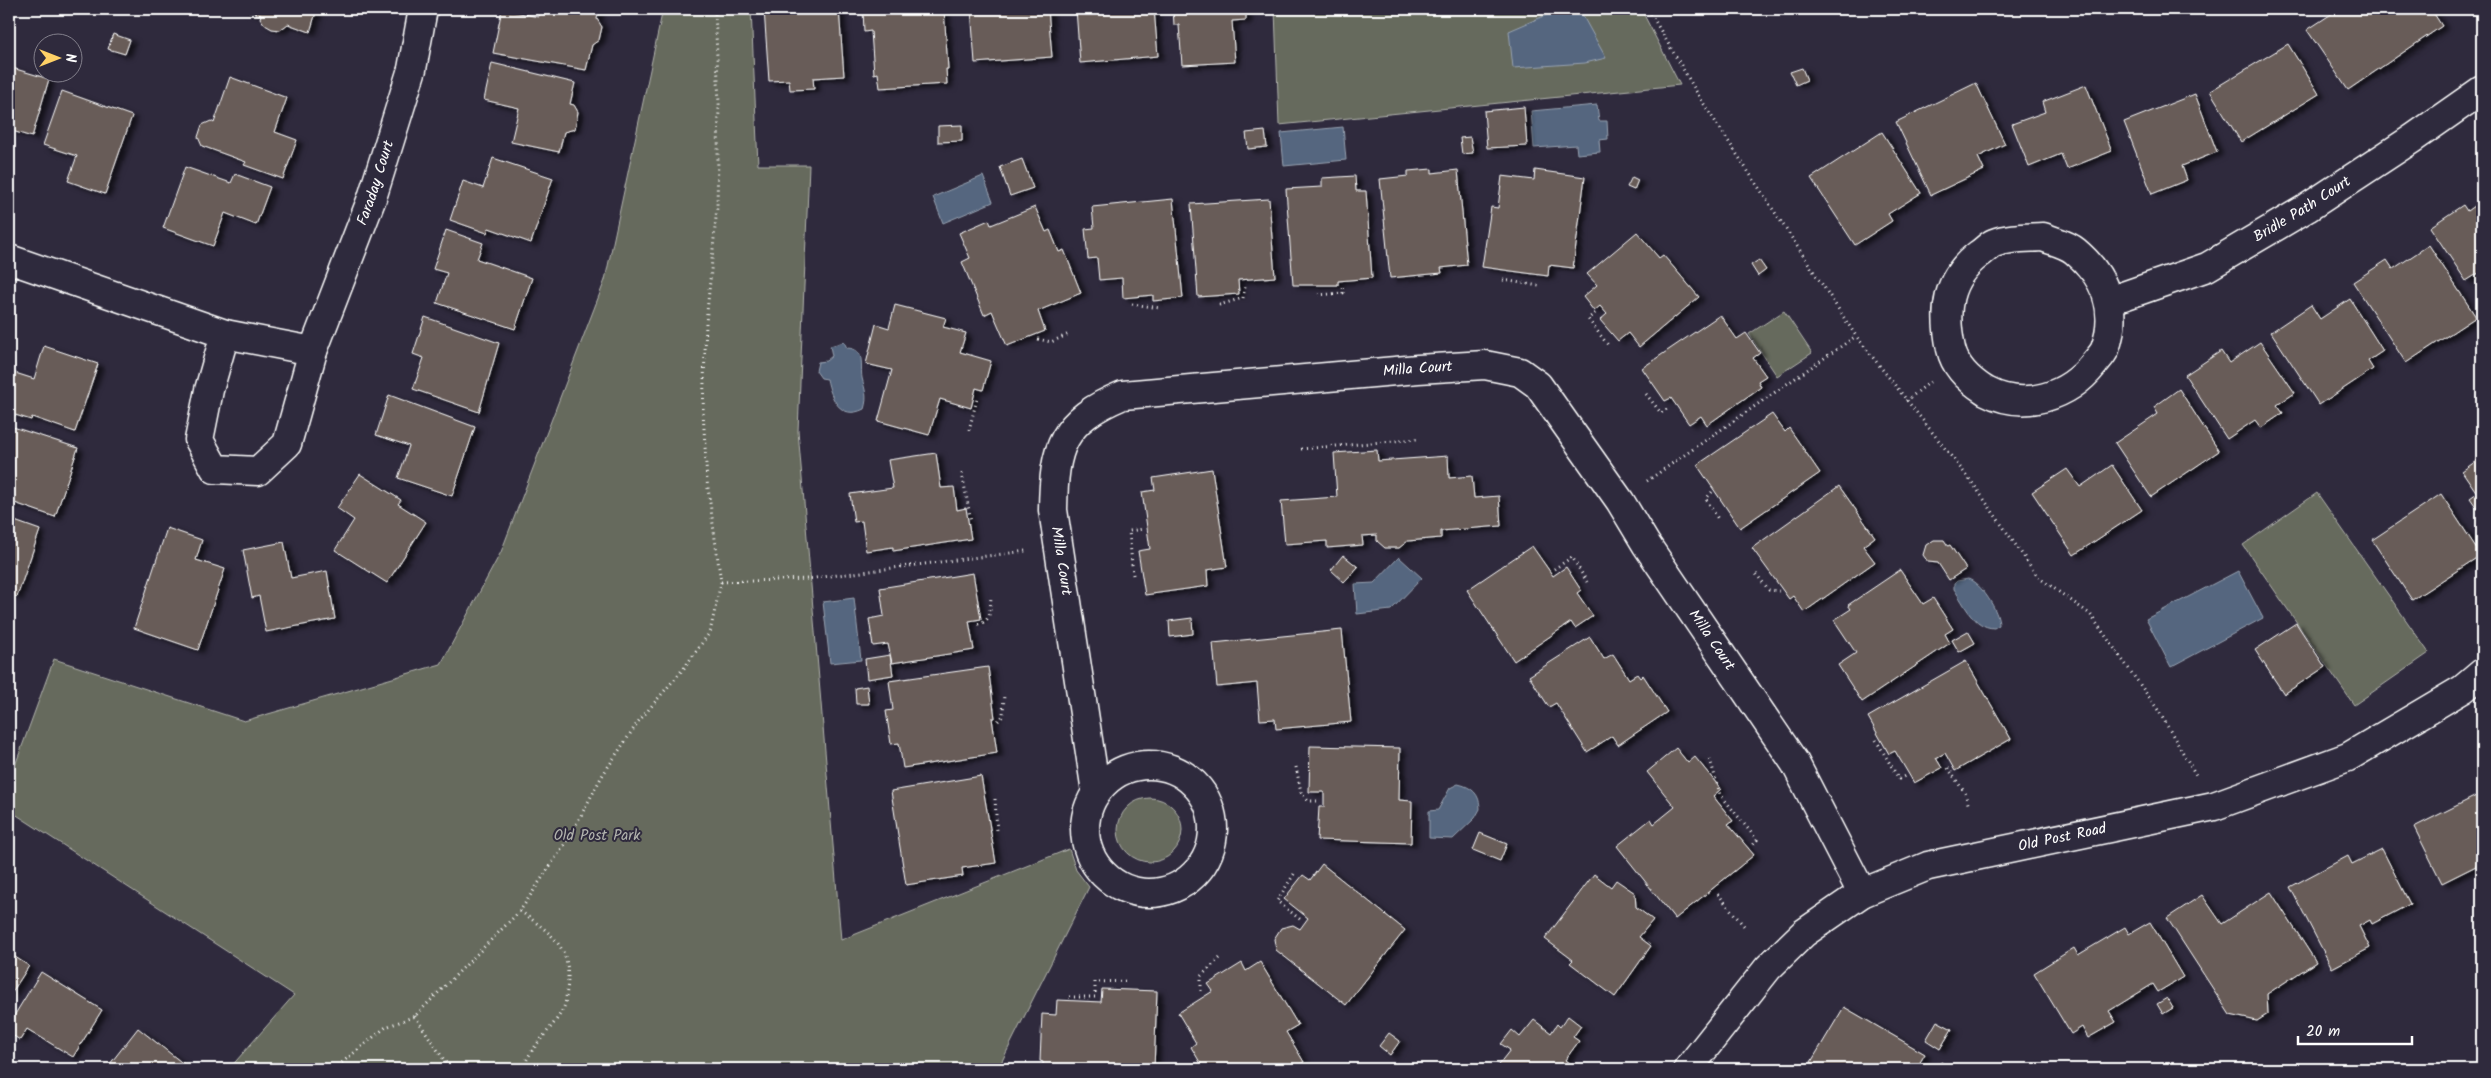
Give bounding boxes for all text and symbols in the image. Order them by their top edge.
north arrow [32,32,82,82]
text: N [59,54,81,63]
street label: Faraday Court [350,137,401,229]
street label: Bridle Path Court [2249,170,2356,249]
street label: Milla Court [1382,355,1453,384]
street label: Milla Court [1044,525,1078,597]
street label: Milla Court [1682,605,1741,676]
street label: Old Post Road [2016,817,2109,859]
park label: Old Post Park [554,824,641,848]
scale bar [2298,1013,2412,1045]
text: 20 m [2306,1020,2340,1044]

